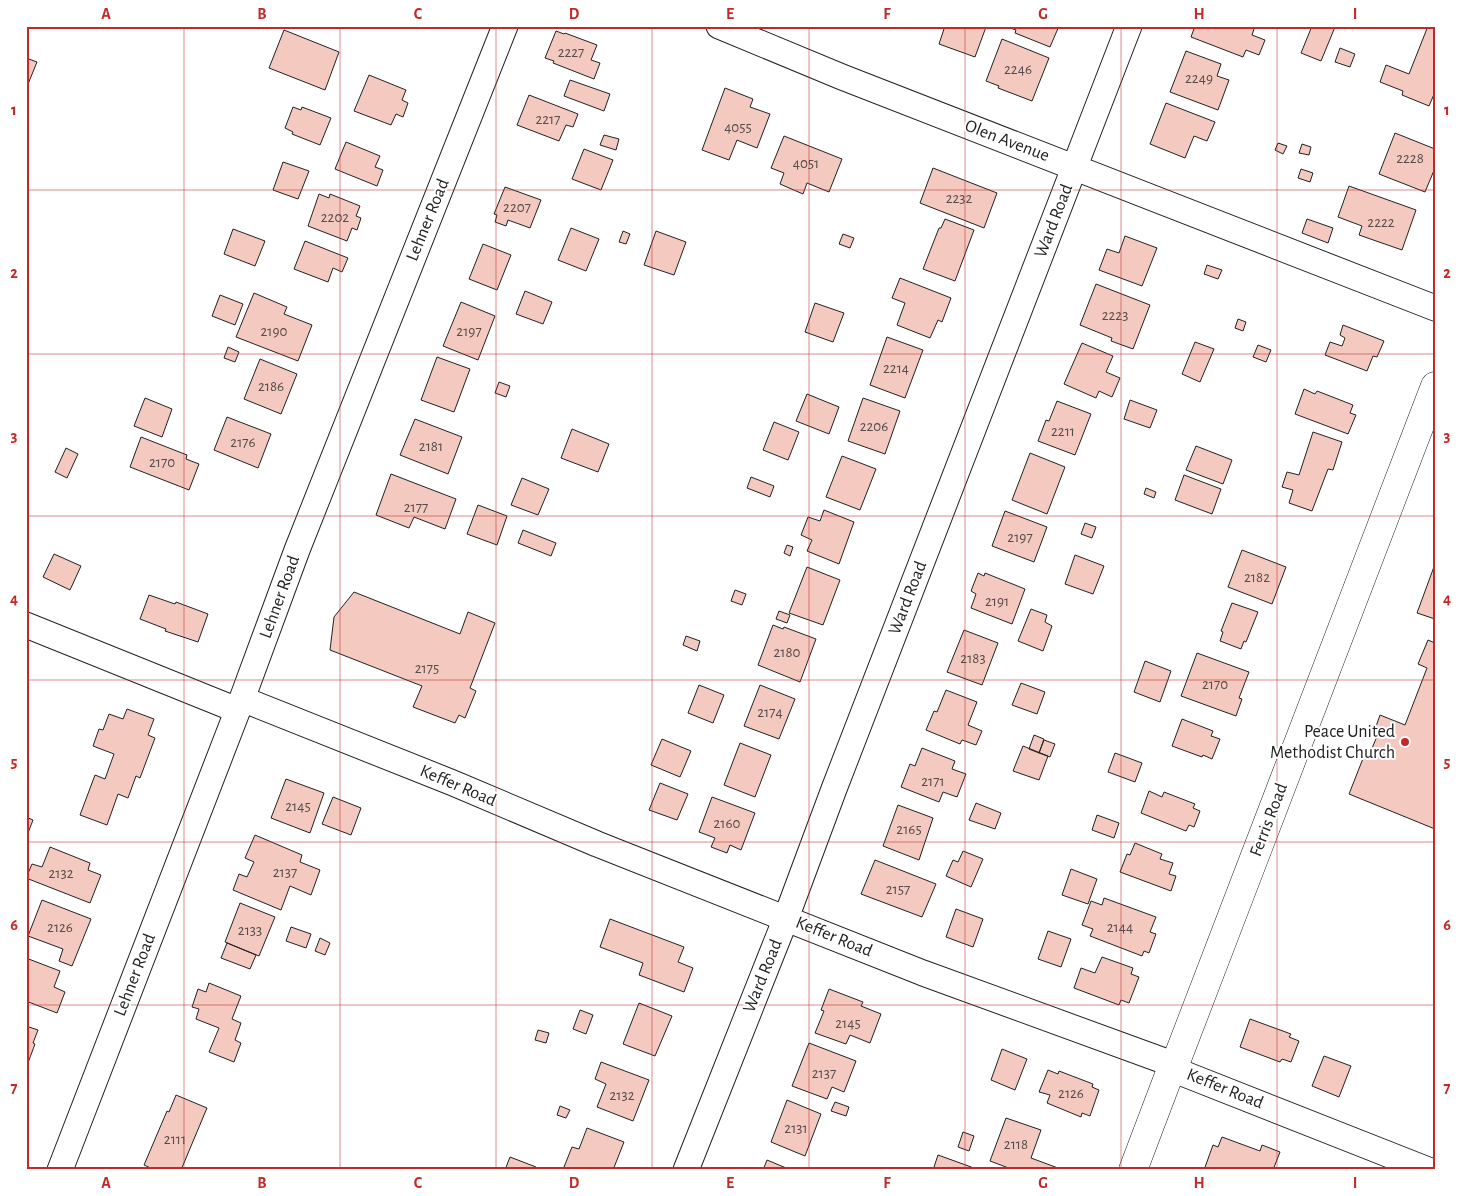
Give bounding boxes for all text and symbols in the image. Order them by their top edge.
text: A [101,6,111,22]
text: B [257,6,267,22]
text: C [414,6,423,22]
text: D [569,6,580,22]
text: E [726,6,734,22]
text: F [883,6,891,22]
text: G [1038,6,1048,22]
text: H [1193,6,1205,22]
text: I [1353,6,1357,22]
house number: 2227 [558,45,584,60]
house number: 2246 [1004,62,1032,77]
house number: 2249 [1185,71,1213,86]
text: 1 [11,102,17,118]
text: 1 [1444,102,1450,118]
house number: 2217 [535,112,561,127]
street label: Olen Avenue [962,117,1052,165]
house number: 4055 [724,120,752,135]
house number: 2228 [1396,151,1424,166]
house number: 4051 [793,156,819,171]
street label: Lehner Road [403,176,453,264]
street label: Ward Road [1032,182,1076,260]
house number: 2232 [946,191,973,206]
house number: 2207 [503,200,531,215]
house number: 2202 [321,210,349,225]
house number: 2222 [1367,215,1395,230]
text: 2 [10,265,18,281]
text: 2 [1443,265,1451,281]
house number: 2223 [1102,308,1128,323]
house number: 2190 [261,324,288,339]
house number: 2197 [456,324,482,339]
house number: 2214 [883,361,909,376]
house number: 2186 [258,379,284,394]
house number: 2206 [860,419,888,434]
house number: 2211 [1051,424,1075,439]
text: 3 [11,428,18,444]
text: 3 [1444,428,1451,444]
house number: 2176 [230,435,256,450]
house number: 2181 [419,439,443,454]
house number: 2170 [149,455,175,470]
house number: 2177 [404,500,428,515]
house number: 2197 [1007,530,1033,545]
street label: Lehner Road [257,553,303,641]
street label: Ward Road [886,559,930,637]
house number: 2182 [1244,570,1270,585]
text: 4 [10,591,18,607]
text: 4 [1443,591,1451,607]
house number: 2191 [985,594,1009,609]
house number: 2180 [773,645,801,660]
house number: 2183 [960,651,986,666]
house number: 2175 [415,661,439,676]
house number: 2170 [1202,677,1228,692]
house number: 2174 [757,705,783,720]
place label: Peace United Methodist Church [1270,723,1395,762]
marker: Peace United Methodist Church [1399,736,1411,748]
text: 5 [11,754,18,770]
text: 5 [1444,754,1451,770]
street label: Keffer Road [417,762,499,810]
house number: 2171 [921,774,945,789]
street label: Ferris Road [1247,781,1291,859]
house number: 2145 [285,799,311,814]
house number: 2160 [714,816,741,831]
house number: 2165 [896,822,922,837]
house number: 2137 [273,865,297,880]
house number: 2132 [49,866,74,881]
house number: 2157 [886,882,910,897]
street label: Keffer Road [793,913,875,961]
text: 6 [10,917,18,933]
text: 6 [1443,917,1451,933]
house number: 2126 [47,920,73,935]
house number: 2144 [1107,920,1133,935]
house number: 2133 [238,923,262,938]
street label: Lehner Road [111,931,159,1019]
street label: Ward Road [740,937,786,1015]
house number: 2145 [835,1016,861,1031]
street label: Keffer Road [1184,1065,1266,1113]
house number: 2137 [812,1066,836,1081]
text: 7 [11,1080,18,1096]
text: 7 [1444,1080,1451,1096]
house number: 2126 [1058,1086,1084,1101]
house number: 2132 [610,1088,635,1103]
house number: 2131 [784,1121,808,1136]
house number: 2111 [164,1132,186,1147]
house number: 2118 [1004,1137,1028,1152]
text: A [101,1175,111,1191]
text: B [257,1175,267,1191]
text: C [414,1175,423,1191]
text: D [569,1175,580,1191]
text: E [726,1175,734,1191]
text: F [883,1175,891,1191]
text: G [1038,1175,1048,1191]
text: H [1193,1175,1205,1191]
text: I [1353,1175,1357,1191]

